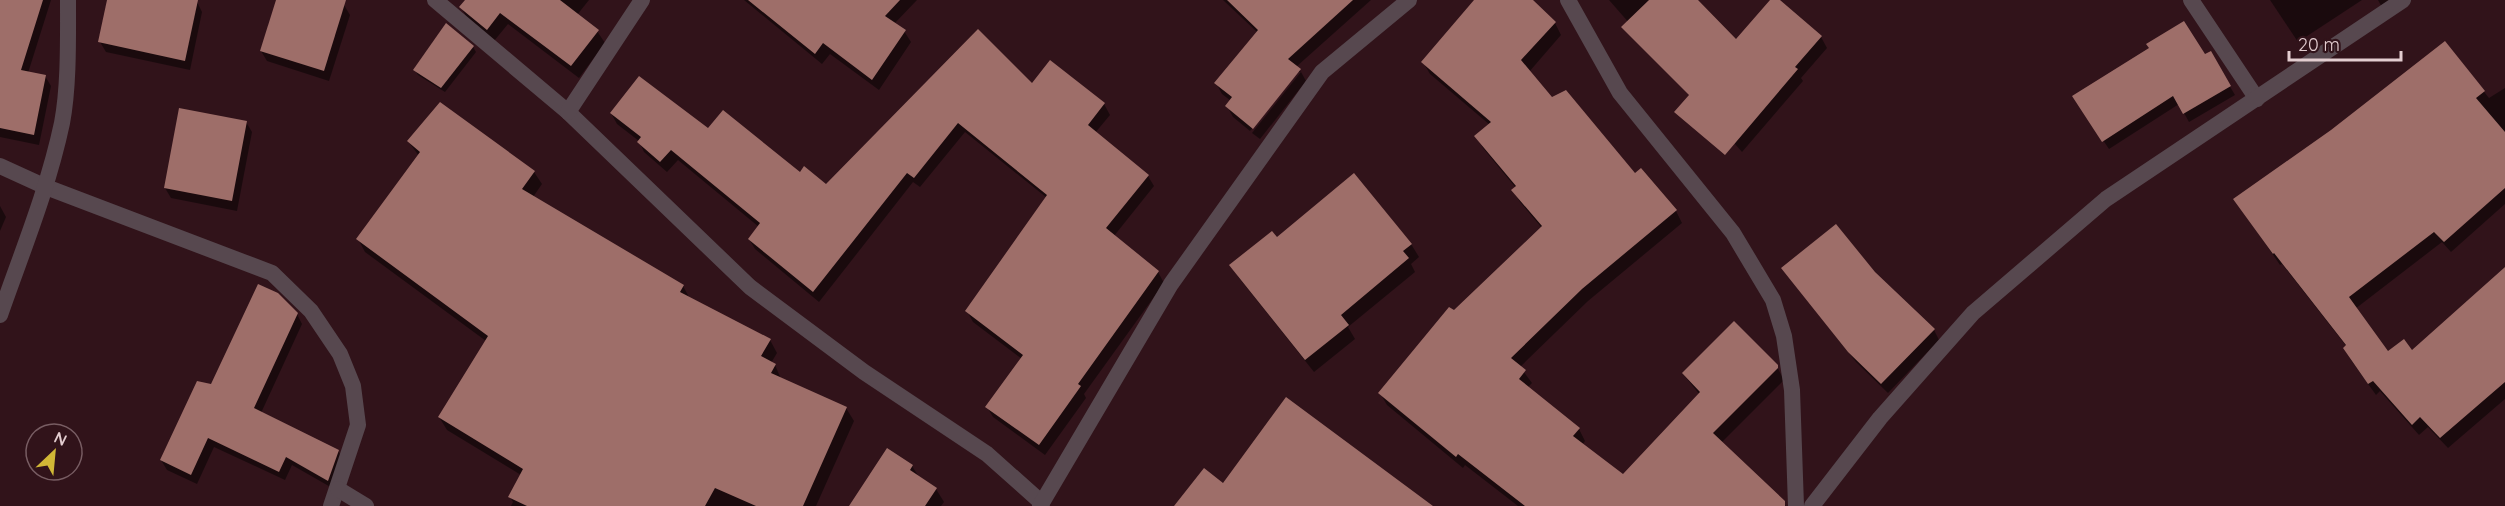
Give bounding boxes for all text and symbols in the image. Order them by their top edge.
scale bar [2289,24,2402,62]
text: 20 m [2298,33,2340,56]
north arrow [24,422,84,482]
text: N [51,427,70,450]

